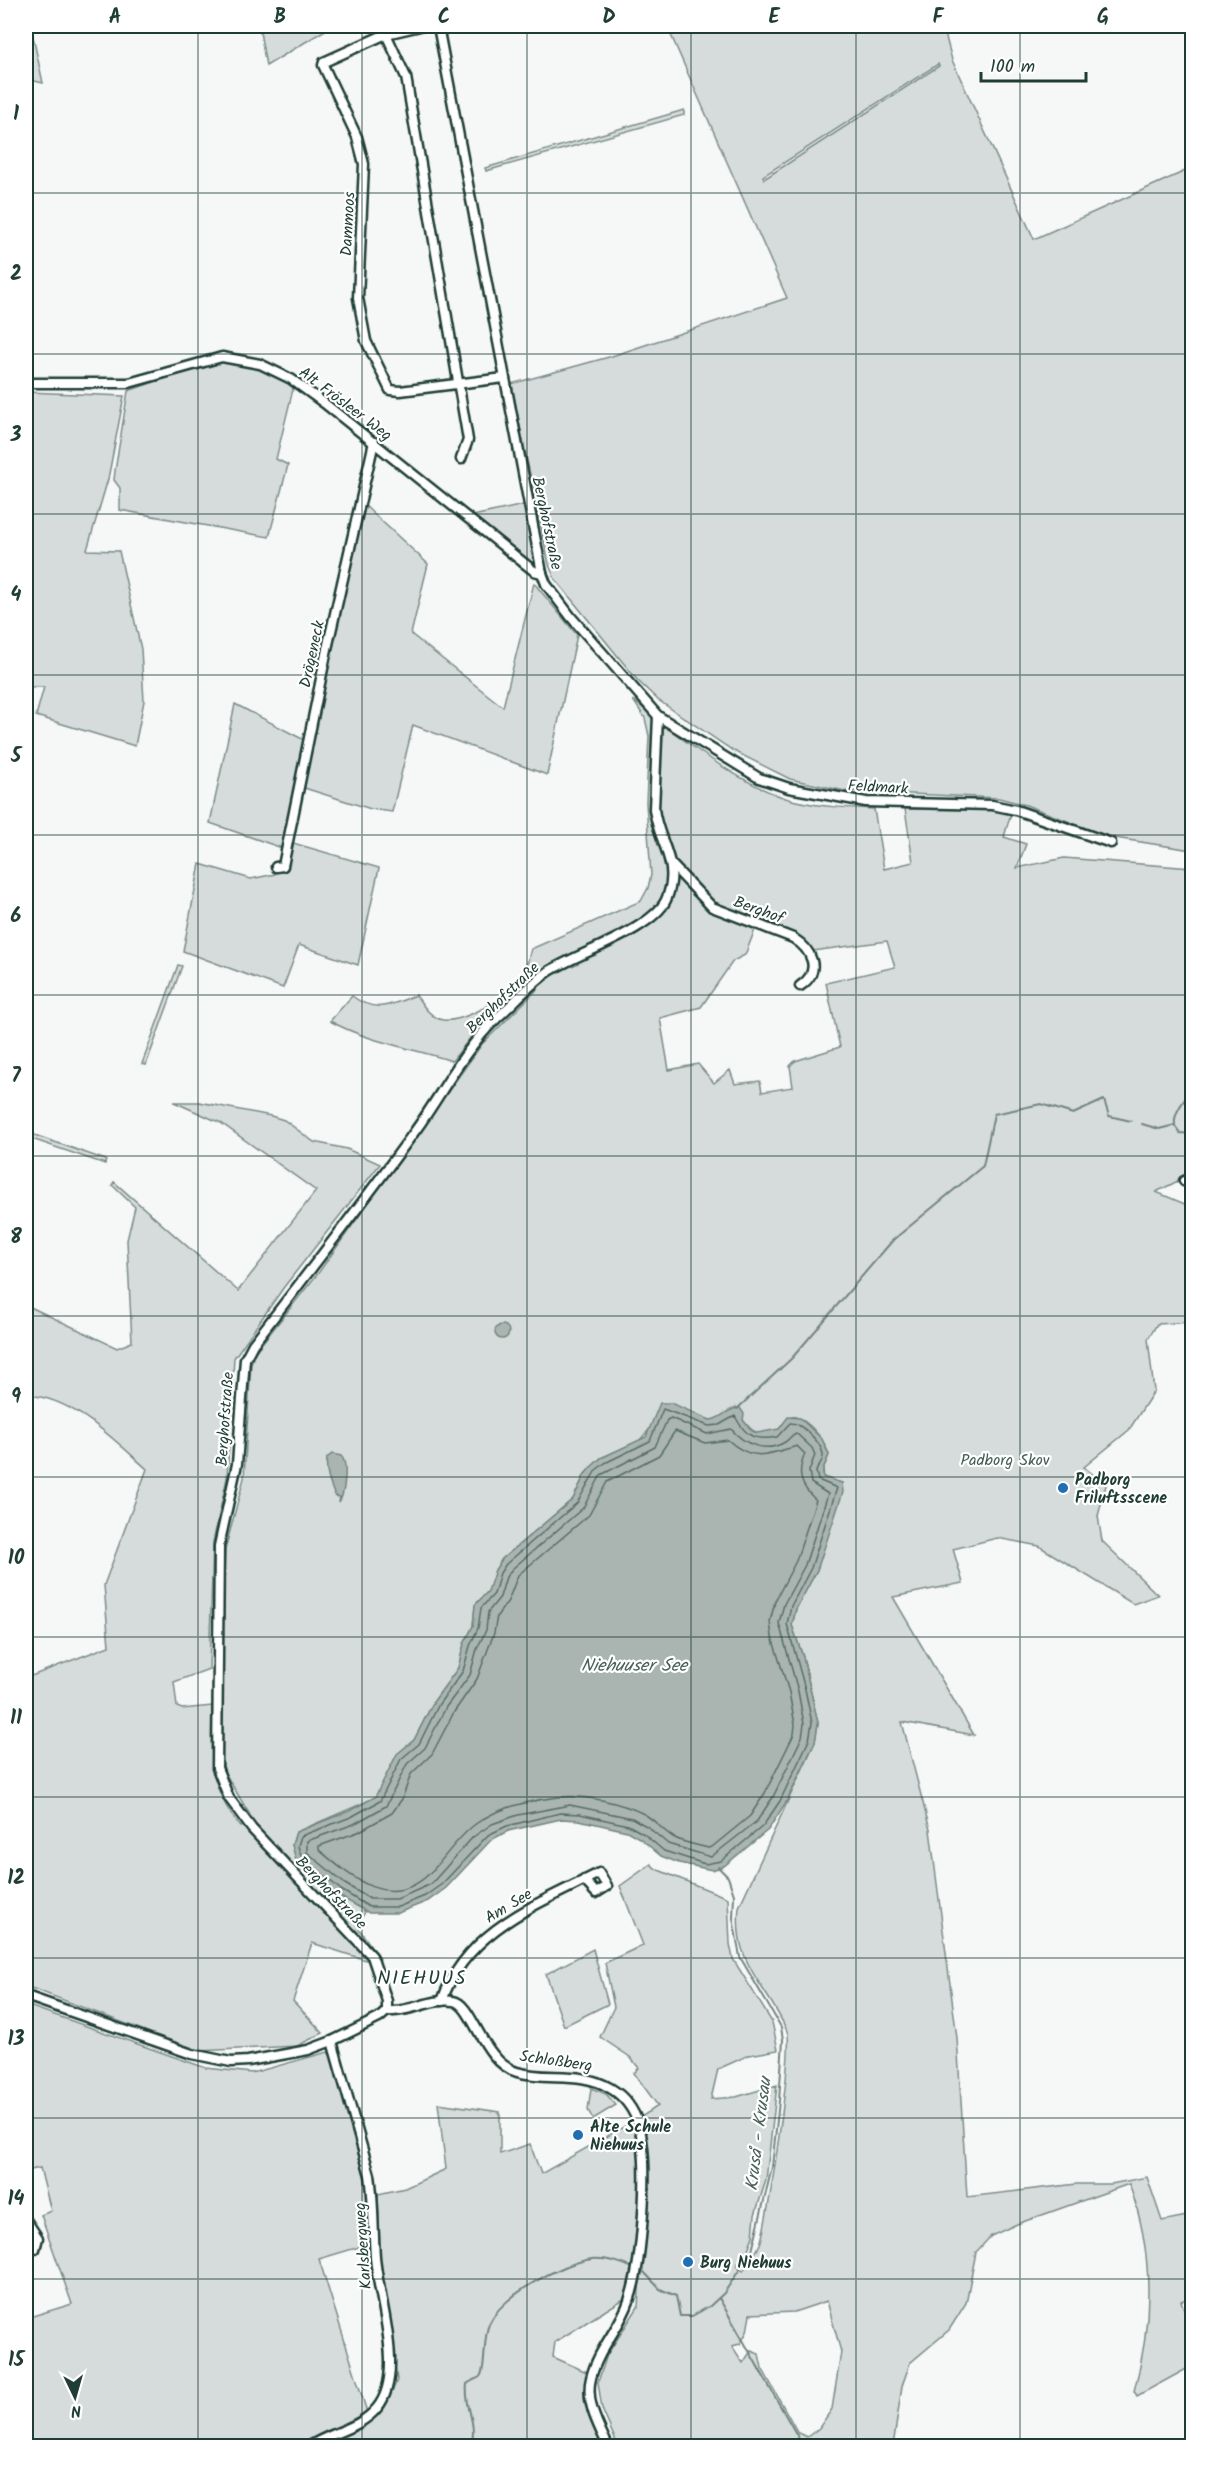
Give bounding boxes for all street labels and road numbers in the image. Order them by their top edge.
street label: Dammoos [334,191,363,257]
street label: Alt Frösleer Weg [293,361,397,448]
street label: Berghofstraße [524,474,569,572]
street label: Drögeneck [293,618,332,690]
street label: Feldmark [847,773,909,802]
street label: Berghof [730,890,789,932]
street label: Berghofstraße [460,956,546,1040]
street label: Berghofstraße [210,1371,241,1467]
street label: Berghofstraße [289,1850,373,1936]
street label: Am See [480,1882,537,1930]
street label: Schloßberg [518,2044,594,2079]
street label: Karlsbergweg [348,2202,379,2290]

